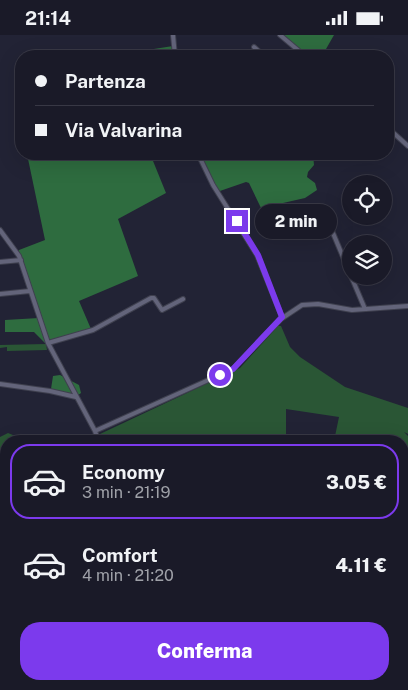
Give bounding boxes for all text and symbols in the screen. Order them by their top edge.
text: 21:14 [25,7,71,29]
text: Partenza [65,70,146,92]
text: Via Valvarina [65,119,182,141]
map controls [342,175,392,285]
button: locate [342,175,392,225]
callout: 2 min [254,203,337,239]
route end [226,210,248,232]
text: 2 min [275,212,317,231]
button: layers [342,235,392,285]
route start [209,364,231,386]
icon: car [22,459,67,504]
text: Economy [82,461,165,483]
text: 3.05 € [326,471,387,493]
text: 3 min · 21:19 [82,483,171,502]
icon: car [22,542,67,587]
text: Comfort [82,544,158,566]
text: 4.11 € [335,554,387,576]
text: 4 min · 21:20 [82,566,174,585]
button: Conferma [20,622,389,680]

